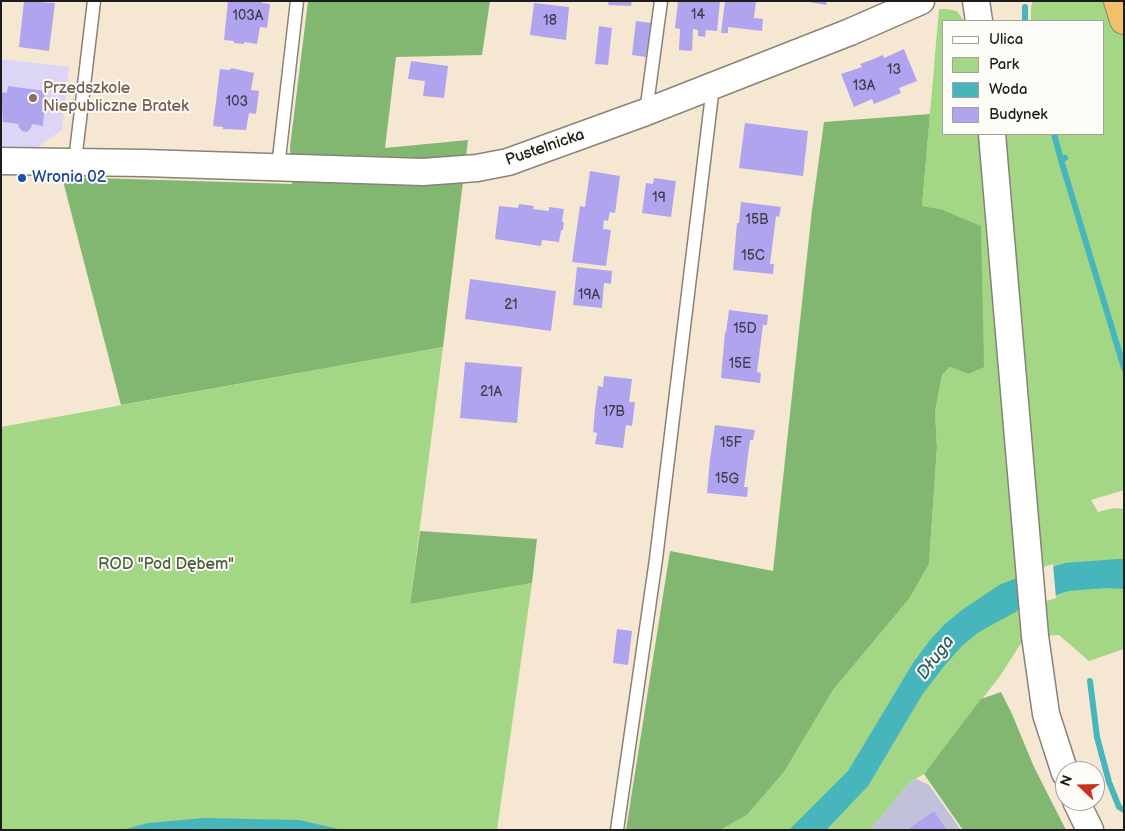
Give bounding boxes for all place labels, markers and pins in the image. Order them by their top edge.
place label: Przedszkole Niepubliczne Bratek [43,79,189,117]
marker: Przedszkole Niepubliczne Bratek [27,92,39,104]
place label: Wronia 02 [32,168,106,188]
marker: Wronia 02 [16,172,28,184]

